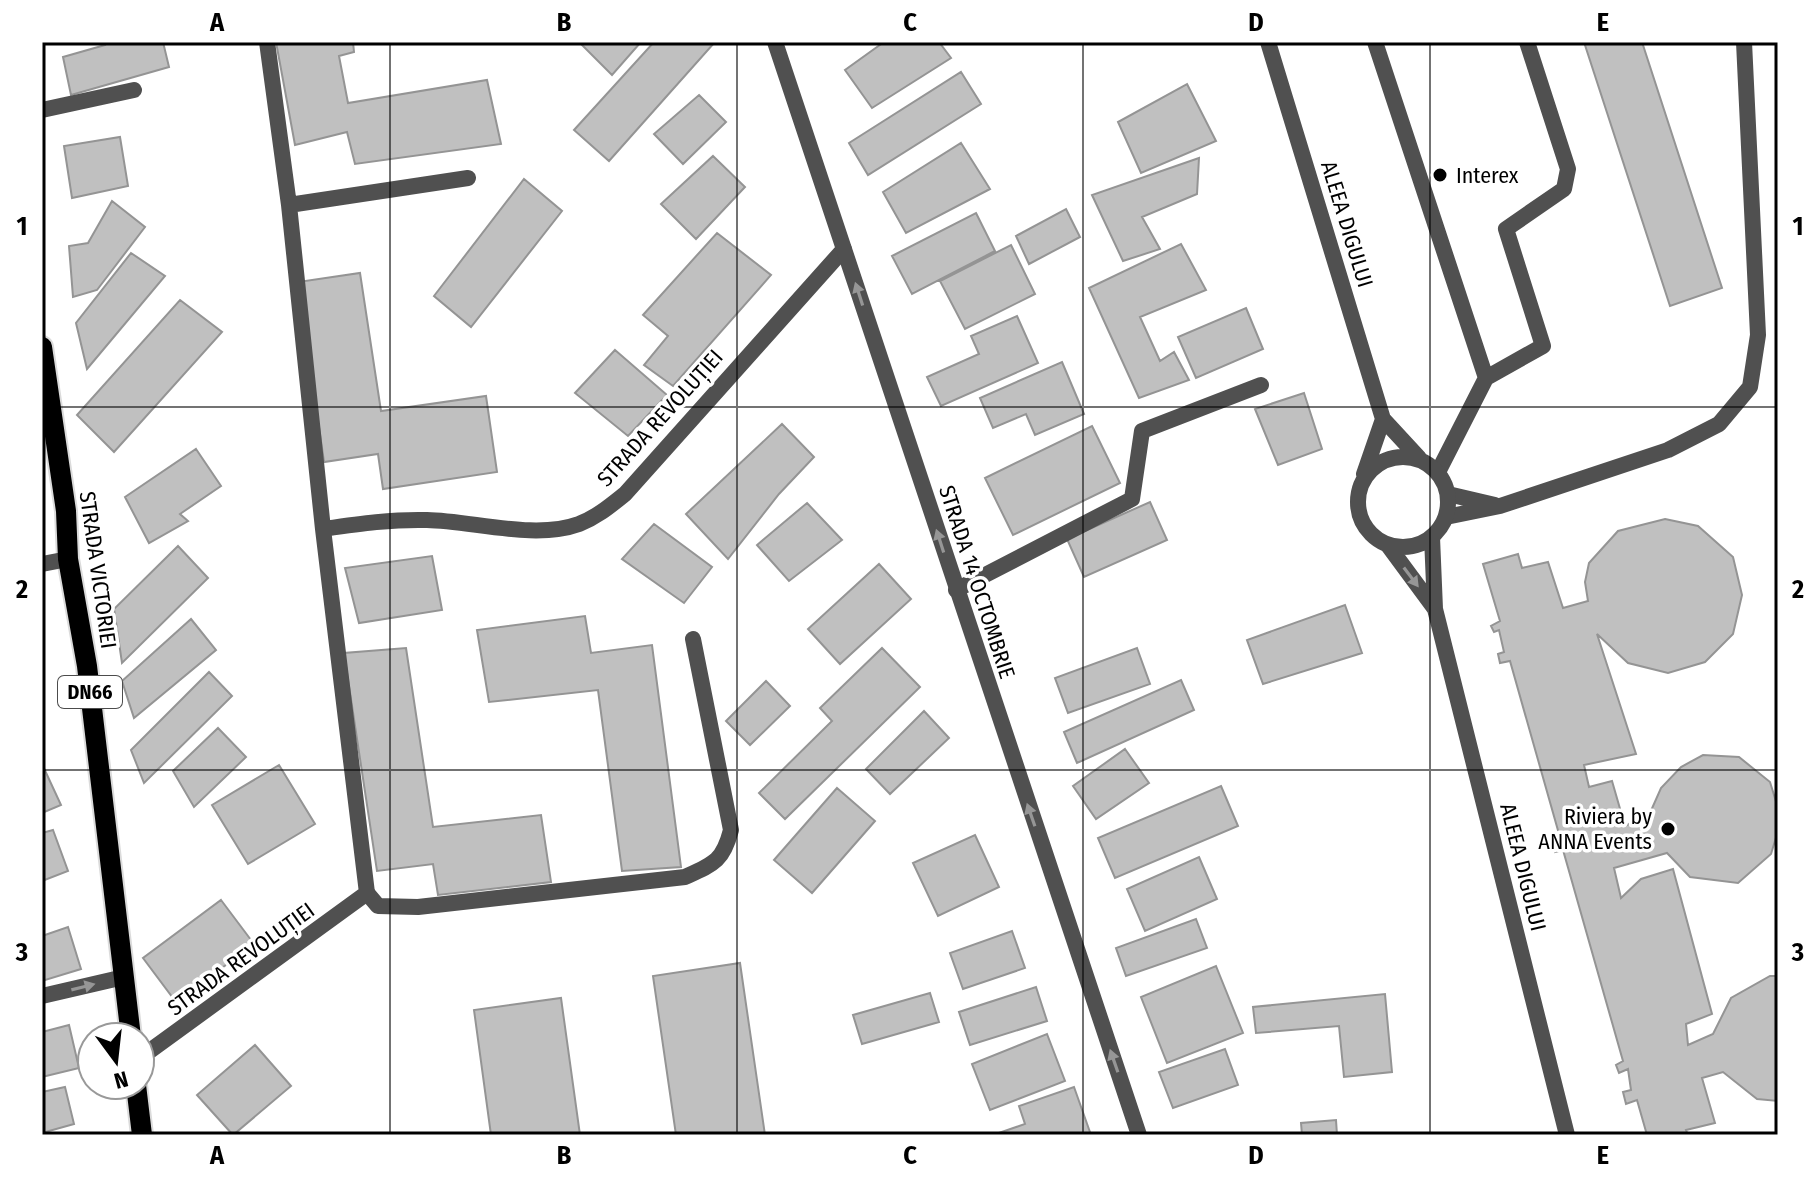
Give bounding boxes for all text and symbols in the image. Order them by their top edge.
text: A [209,7,225,38]
text: B [557,7,572,38]
text: C [903,7,917,38]
text: D [1248,7,1264,38]
text: E [1597,7,1609,38]
street label: ALEEA DIGULUI [1315,158,1379,290]
place label: Interex [1456,162,1519,189]
marker: Interex [1431,166,1449,184]
text: 1 [17,211,28,242]
text: 1 [1793,211,1804,242]
one-way arrow [852,282,864,306]
street label: STRADA REVOLUȚIEI [591,344,729,493]
street label: STRADA 14 OCTOMBRIE [933,482,1021,682]
street label: STRADA VICTORIEI [74,490,122,650]
one-way arrow [933,529,946,553]
one-way arrow [1402,567,1418,587]
text: 2 [15,574,28,605]
text: 2 [1791,574,1804,605]
road number: DN66 [58,676,122,708]
street label: ALEEA DIGULUI [1494,800,1552,934]
one-way arrow [1025,802,1037,826]
place label: Riviera by ANNA Events [1538,803,1652,855]
marker: Riviera by ANNA Events [1659,820,1677,838]
street label: STRADA REVOLUȚIEI [162,897,320,1022]
text: 3 [15,937,28,968]
text: 3 [1791,937,1804,968]
one-way arrow [70,980,95,992]
north arrow [76,1021,156,1101]
one-way arrow [1108,1049,1120,1073]
text: N [111,1065,131,1095]
text: A [209,1140,225,1171]
text: B [557,1140,572,1171]
text: C [903,1140,917,1171]
text: D [1248,1140,1264,1171]
text: E [1597,1140,1609,1171]

